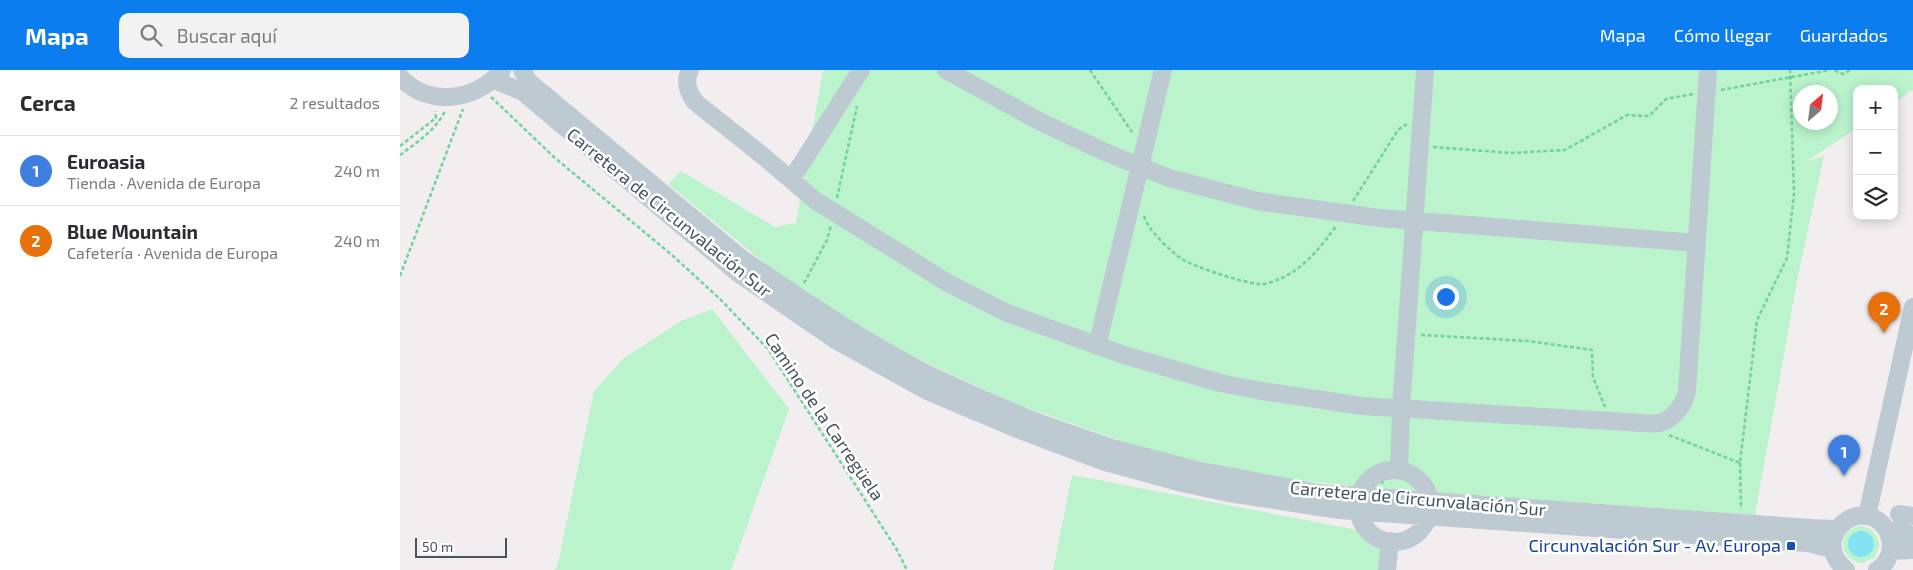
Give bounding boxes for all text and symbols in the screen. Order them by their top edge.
search box [119,13,469,58]
text: Mapa [25,21,89,50]
icon: search [137,21,165,49]
text: Buscar aquí [177,24,277,47]
text: Mapa [1600,24,1646,46]
text: Cómo llegar [1674,24,1772,46]
text: Guardados [1800,24,1888,46]
north arrow [1793,85,1838,130]
map controls [1853,85,1898,220]
button: + [1853,85,1898,130]
text: Cerca [20,90,76,115]
text: 2 resultados [289,93,380,112]
street label: Carretera de Circunvalación Sur [563,123,776,302]
button: − [1853,130,1898,175]
text: Euroasia [67,150,145,173]
text: 1 [33,161,39,180]
text: 240 m [334,161,380,180]
text: Tienda · Avenida de Europa [67,173,261,192]
button: layers [1853,175,1898,220]
text: Blue Mountain [67,220,198,243]
text: 2 [31,231,41,250]
text: 240 m [334,231,380,250]
text: Cafetería · Avenida de Europa [67,243,278,262]
your location [1433,284,1459,310]
pin: 2 [1868,292,1900,333]
street label: Camino de la Carregüela [760,328,889,504]
pin: 1 [1828,435,1860,476]
street label: Carretera de Circunvalación Sur [1289,476,1547,520]
place label: Circunvalación Sur - Av. Europa [1529,534,1781,556]
scale bar [415,535,508,558]
text: 50 m [422,538,453,555]
marker: Circunvalación Sur - Av. Europa [1785,540,1797,552]

